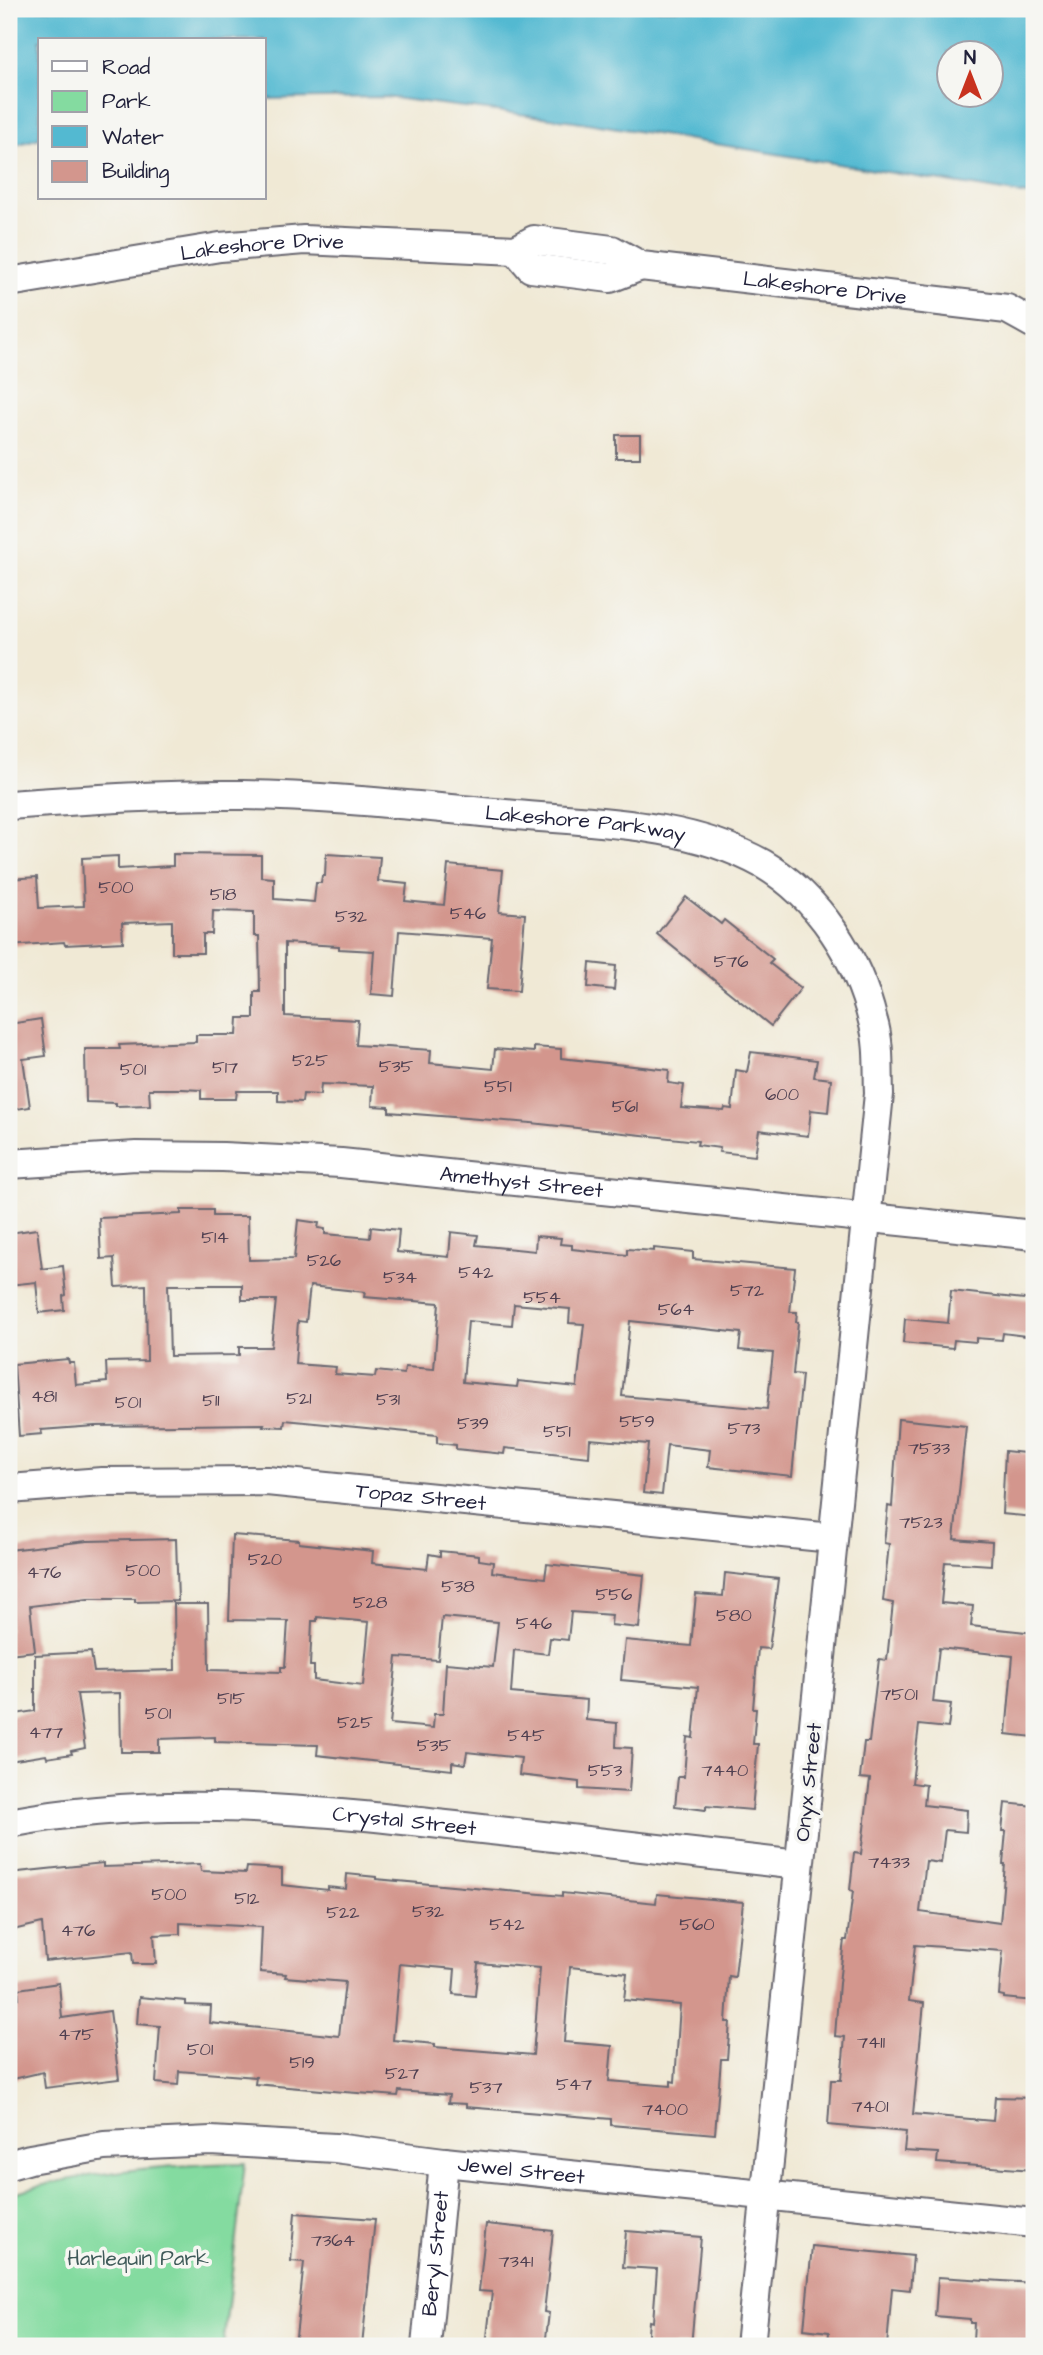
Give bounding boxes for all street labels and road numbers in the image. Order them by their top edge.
street label: Lakeshore Drive [178,226,345,268]
street label: Lakeshore Drive [742,264,908,312]
street label: Lakeshore Parkway [484,798,689,851]
street label: Amethyst Street [439,1159,605,1205]
street label: Topaz Street [354,1476,488,1518]
street label: Onyx Street [788,1721,831,1843]
street label: Crystal Street [331,1799,478,1843]
street label: Jewel Street [456,2150,587,2192]
street label: Beryl Street [415,2189,456,2318]

